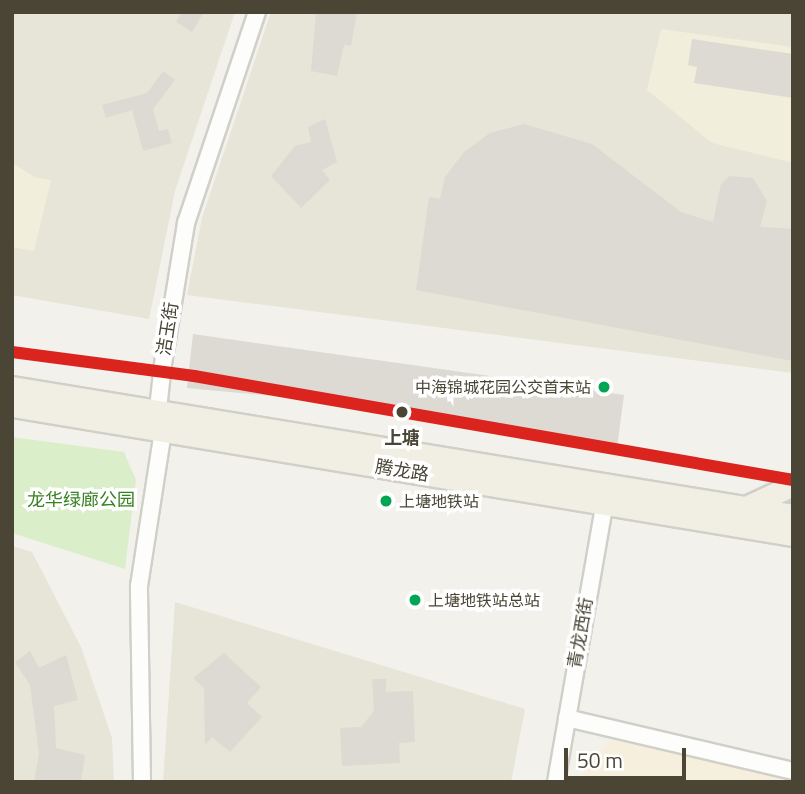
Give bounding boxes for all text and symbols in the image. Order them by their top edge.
street label: 洁玉街 [153,301,183,357]
place label: 中海锦城花园公交首末站 [415,377,591,397]
marker: 中海锦城花园公交首末站 [597,380,611,394]
marker: 上塘 [390,400,414,424]
place label: 上塘 [384,427,420,449]
street label: 腾龙路 [374,456,430,486]
park label: 龙华绿廊公园 [27,489,135,511]
place label: 上塘地铁站 [399,491,479,511]
marker: 上塘地铁站 [379,494,393,508]
place label: 上塘地铁站总站 [428,590,540,610]
marker: 上塘地铁站总站 [408,593,422,607]
street label: 青龙西街 [564,596,598,670]
scale bar [567,734,690,778]
text: 50 m [577,744,623,776]

